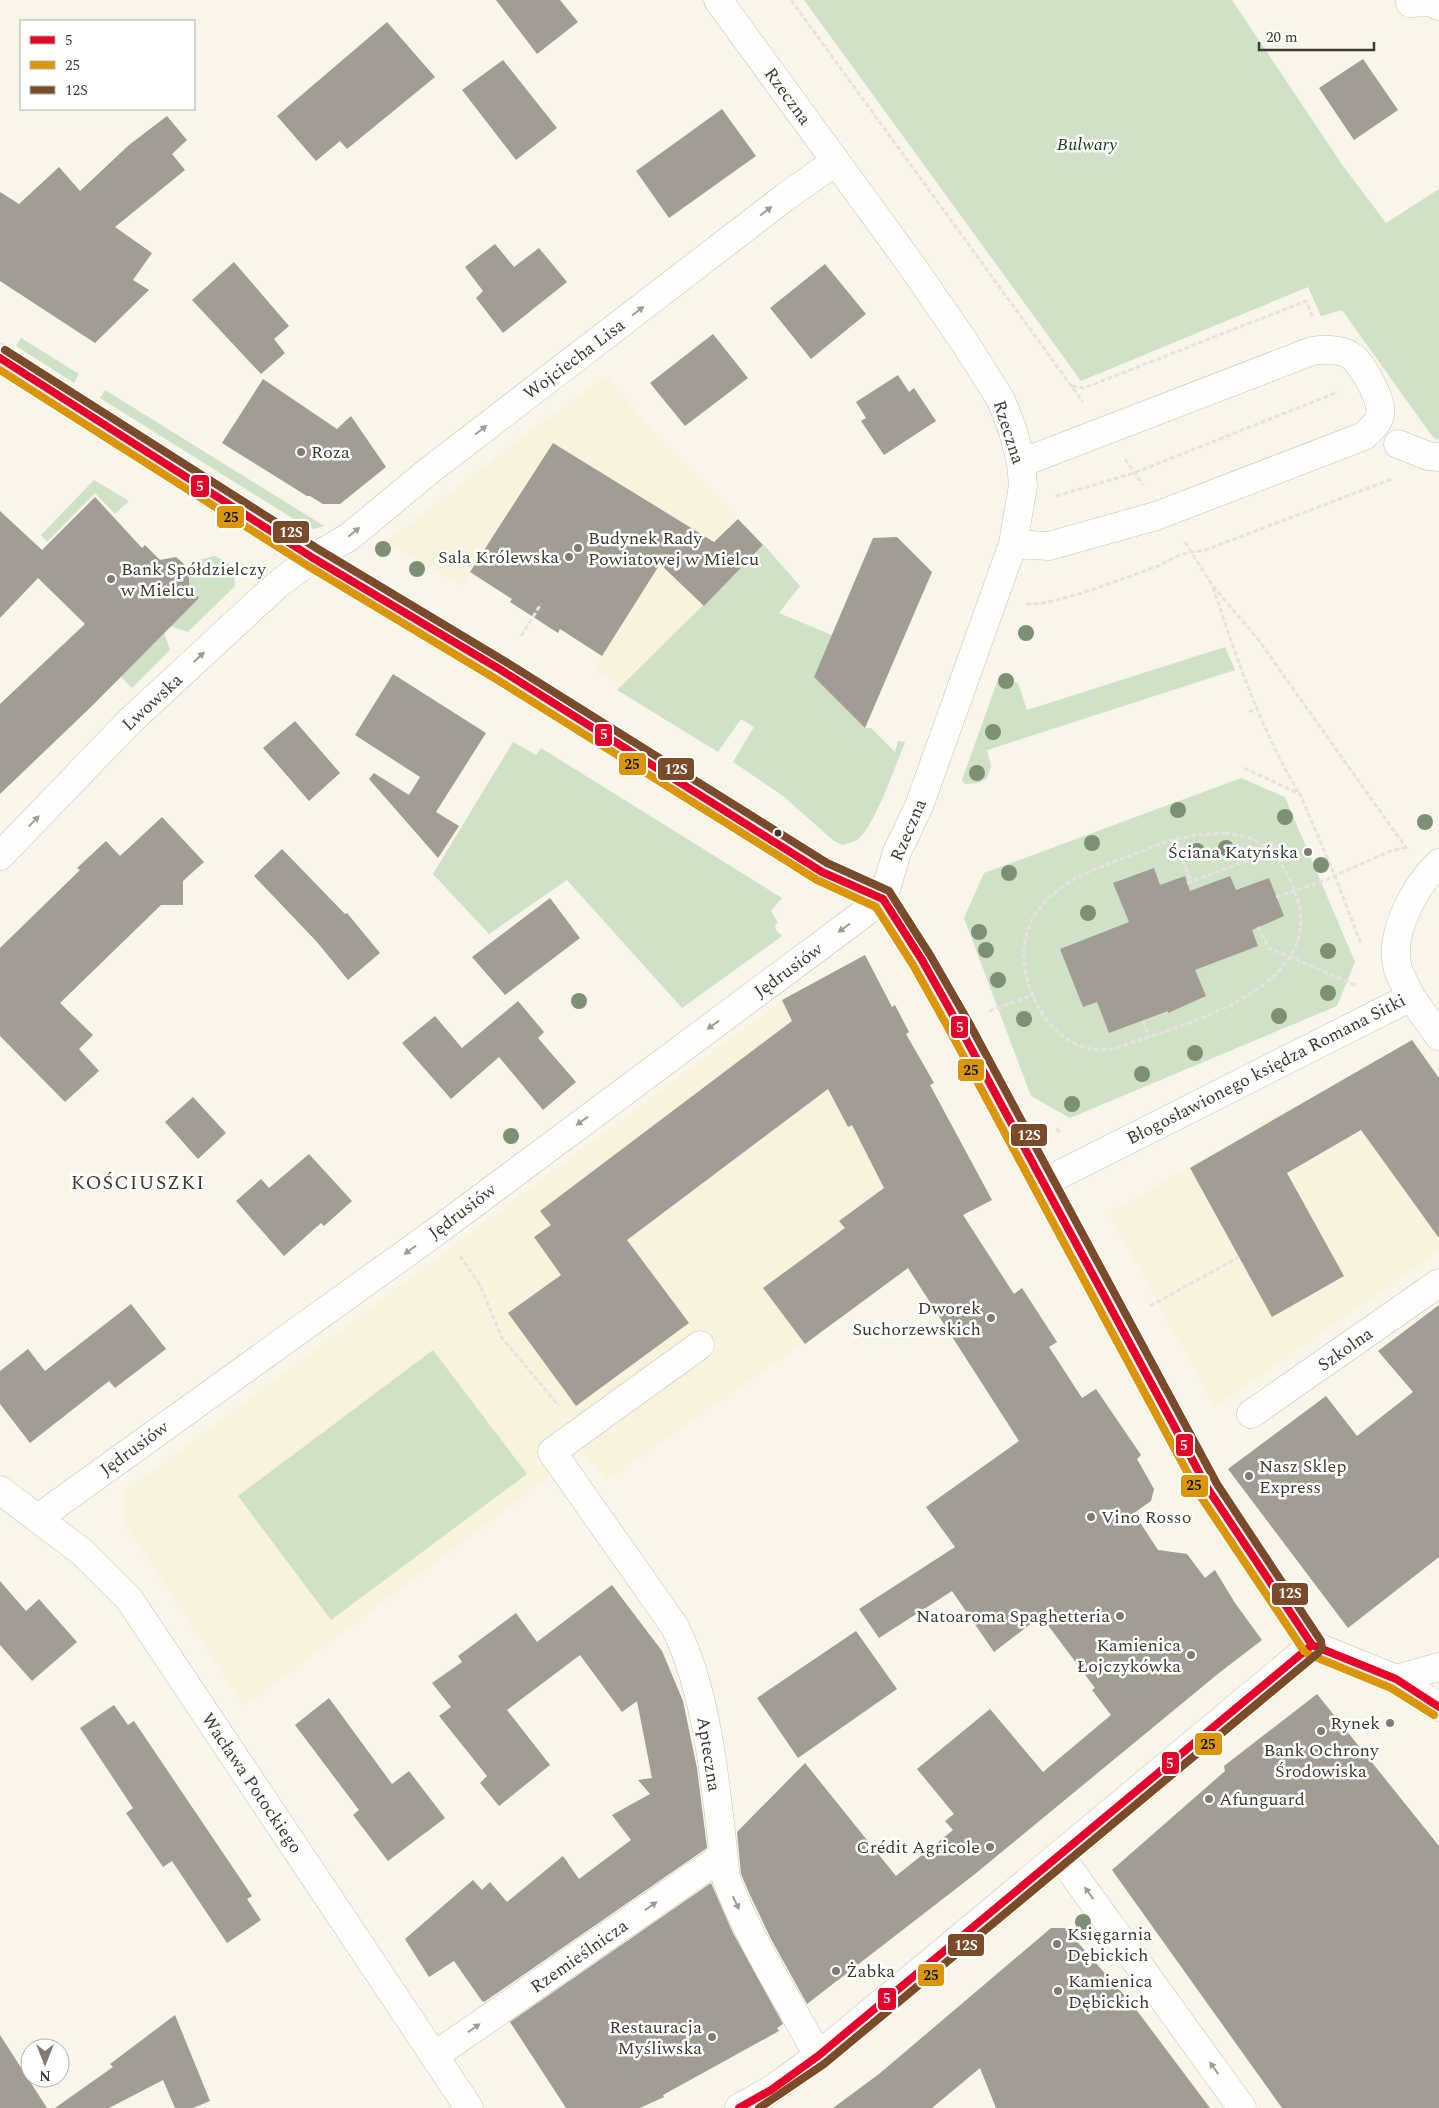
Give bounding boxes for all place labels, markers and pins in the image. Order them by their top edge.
place label: Roza [311,439,350,466]
marker: Roza [295,446,307,458]
place label: Budynek Rady Powiatowej w Mielcu [588,525,759,573]
marker: Budynek Rady Powiatowej w Mielcu [572,542,584,554]
place label: Sala Królewska [438,544,559,571]
marker: Sala Królewska [563,551,575,563]
place label: Bank Spółdzielczy w Mielcu [120,556,267,604]
marker: Bank Spółdzielczy w Mielcu [105,573,117,585]
unlabelled marker [773,828,783,838]
place label: Ściana Katyńska [1168,839,1298,866]
marker: Ściana Katyńska [1302,846,1314,858]
place label: Dworek Suchorzewskich [852,1295,981,1343]
marker: Dworek Suchorzewskich [985,1312,997,1324]
place label: Nasz Sklep Express [1259,1453,1346,1501]
marker: Nasz Sklep Express [1243,1470,1255,1482]
place label: Vino Rosso [1101,1504,1191,1531]
marker: Vino Rosso [1085,1511,1097,1523]
place label: Natoaroma Spaghetteria [916,1603,1110,1630]
marker: Natoaroma Spaghetteria [1114,1610,1126,1622]
place label: Kamienica Łojczykówka [1077,1632,1181,1680]
marker: Kamienica Łojczykówka [1185,1649,1197,1661]
place label: Rynek [1330,1710,1380,1737]
marker: Rynek [1384,1717,1396,1729]
marker: Bank Ochrony Środowiska [1315,1725,1327,1737]
place label: Bank Ochrony Środowiska [1263,1737,1380,1785]
place label: Afunguard [1219,1786,1305,1813]
marker: Afunguard [1203,1793,1215,1805]
place label: Crédit Agricole [857,1834,980,1861]
marker: Crédit Agricole [984,1841,996,1853]
place label: Księgarnia Dębickich [1067,1921,1152,1969]
marker: Księgarnia Dębickich [1051,1938,1063,1950]
place label: Żabka [846,1958,895,1985]
marker: Żabka [830,1965,842,1977]
place label: Kamienica Dębickich [1068,1968,1153,2016]
marker: Kamienica Dębickich [1052,1985,1064,1997]
place label: Restauracja Myśliwska [609,2014,702,2062]
marker: Restauracja Myśliwska [706,2031,718,2043]

